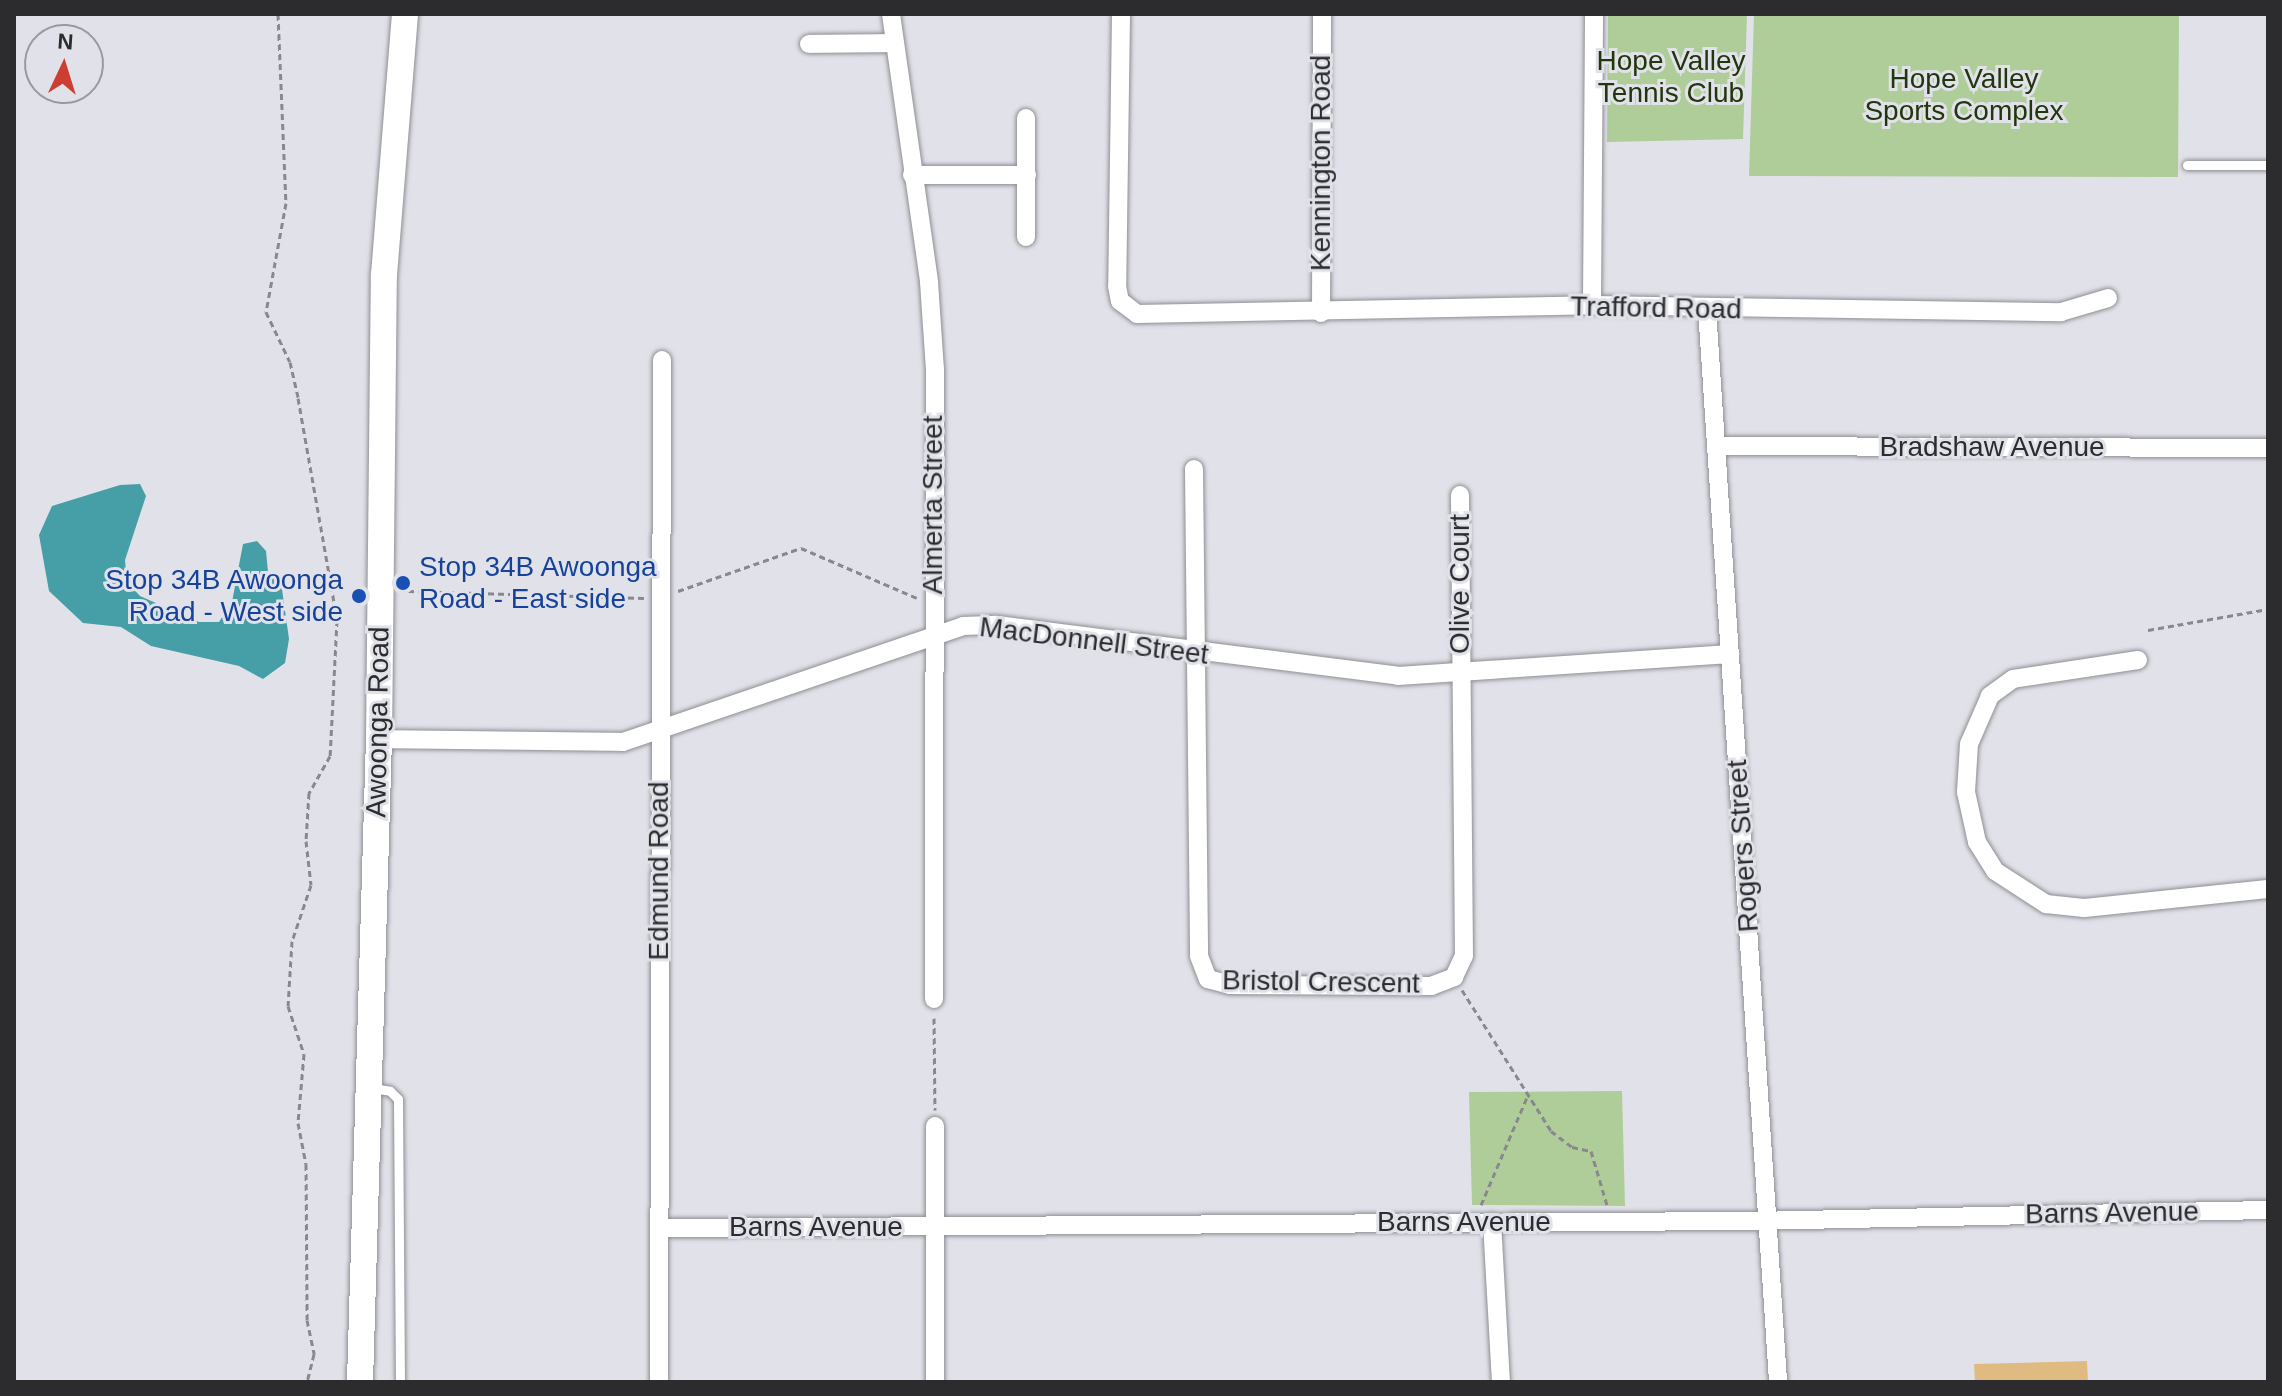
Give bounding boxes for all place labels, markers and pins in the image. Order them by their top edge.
place label: Stop 34B Awoonga Road - East side [419,550,658,616]
place label: Stop 34B Awoonga Road - West side [104,563,343,629]
marker: Stop 34B Awoonga Road - East side [394,574,412,592]
marker: Stop 34B Awoonga Road - West side [350,587,368,605]

